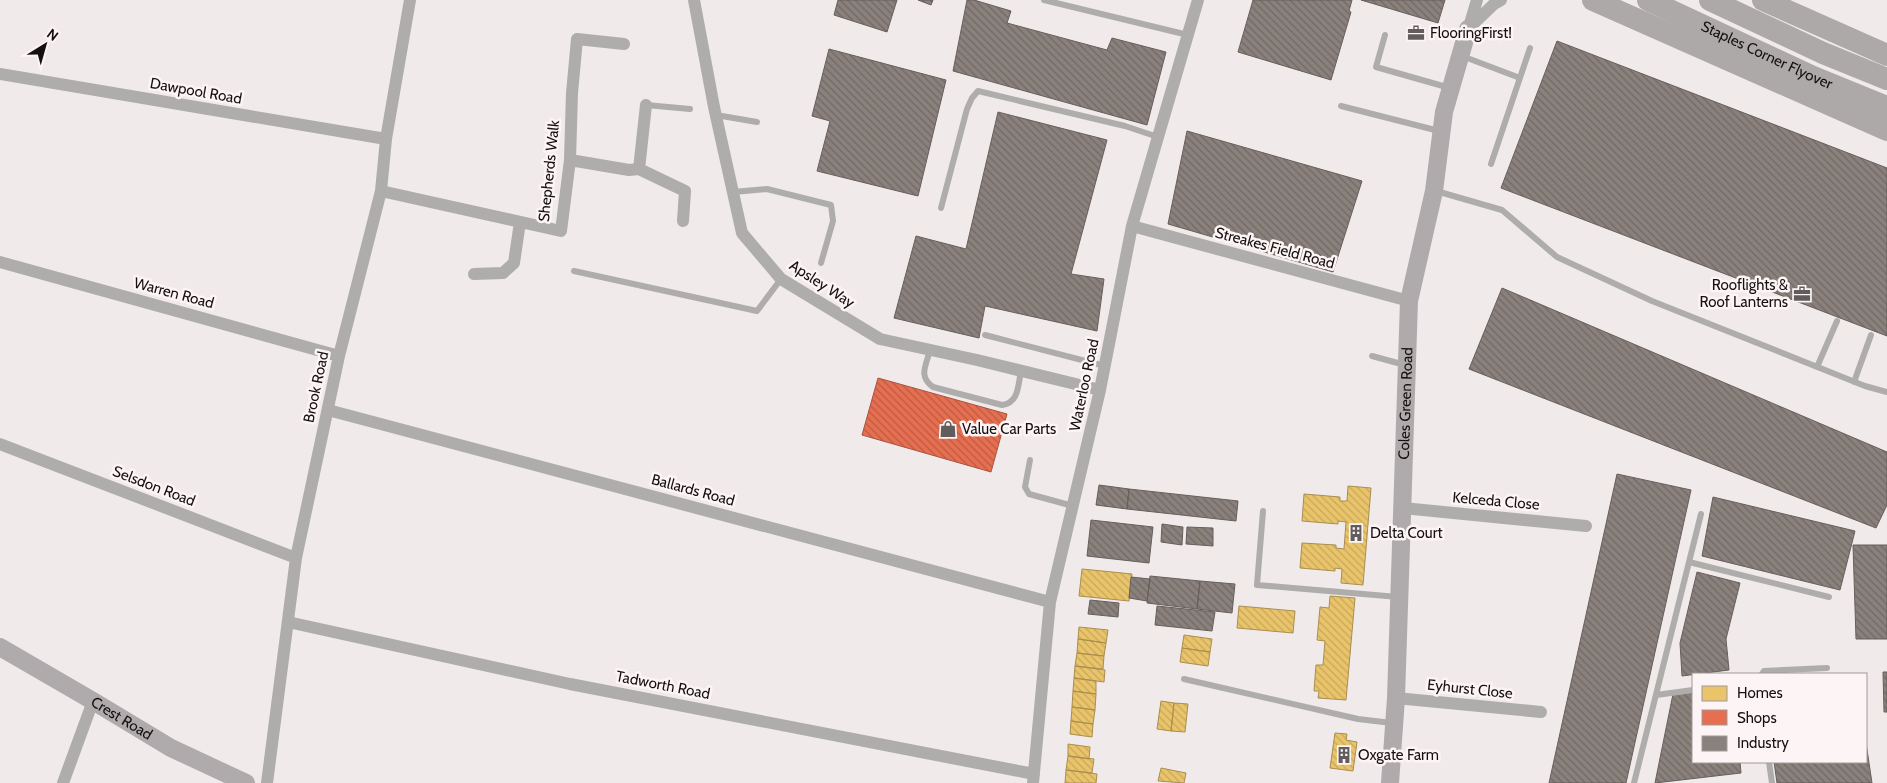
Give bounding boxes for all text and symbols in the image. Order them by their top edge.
street label: Staples Corner Flyover [1698,17,1835,93]
north arrow [20,20,70,70]
office icon: FlooringFirst! [1406,23,1426,43]
text: N [43,24,62,45]
place label: FlooringFirst! [1430,24,1512,42]
street label: Dawpool Road [149,74,243,108]
street label: Shepherds Walk [535,119,563,223]
street label: Streakes Field Road [1213,223,1337,273]
street label: Apsley Way [786,256,858,312]
street label: Warren Road [132,274,216,312]
place label: Rooflights & Roof Lanterns [1699,276,1788,311]
office icon: Rooflights & Roof Lanterns [1792,284,1812,304]
street label: Waterloo Road [1065,337,1103,433]
street label: Coles Green Road [1395,347,1416,460]
street label: Brook Road [300,350,332,424]
shop icon: Value Car Parts [938,419,958,439]
place label: Value Car Parts [962,420,1056,438]
street label: Selsdon Road [110,462,198,510]
street label: Ballards Road [649,470,737,510]
street label: Kelceda Close [1452,488,1541,514]
building icon: Delta Court [1346,523,1366,543]
place label: Delta Court [1370,524,1443,542]
street label: Tadworth Road [614,667,712,703]
legend [1692,673,1867,763]
street label: Eyhurst Close [1426,676,1514,702]
text: Homes [1737,684,1783,702]
street label: Crest Road [88,693,156,744]
text: Shops [1737,709,1777,727]
text: Industry [1737,734,1789,752]
building icon: Oxgate Farm [1334,745,1354,765]
place label: Oxgate Farm [1358,746,1439,764]

